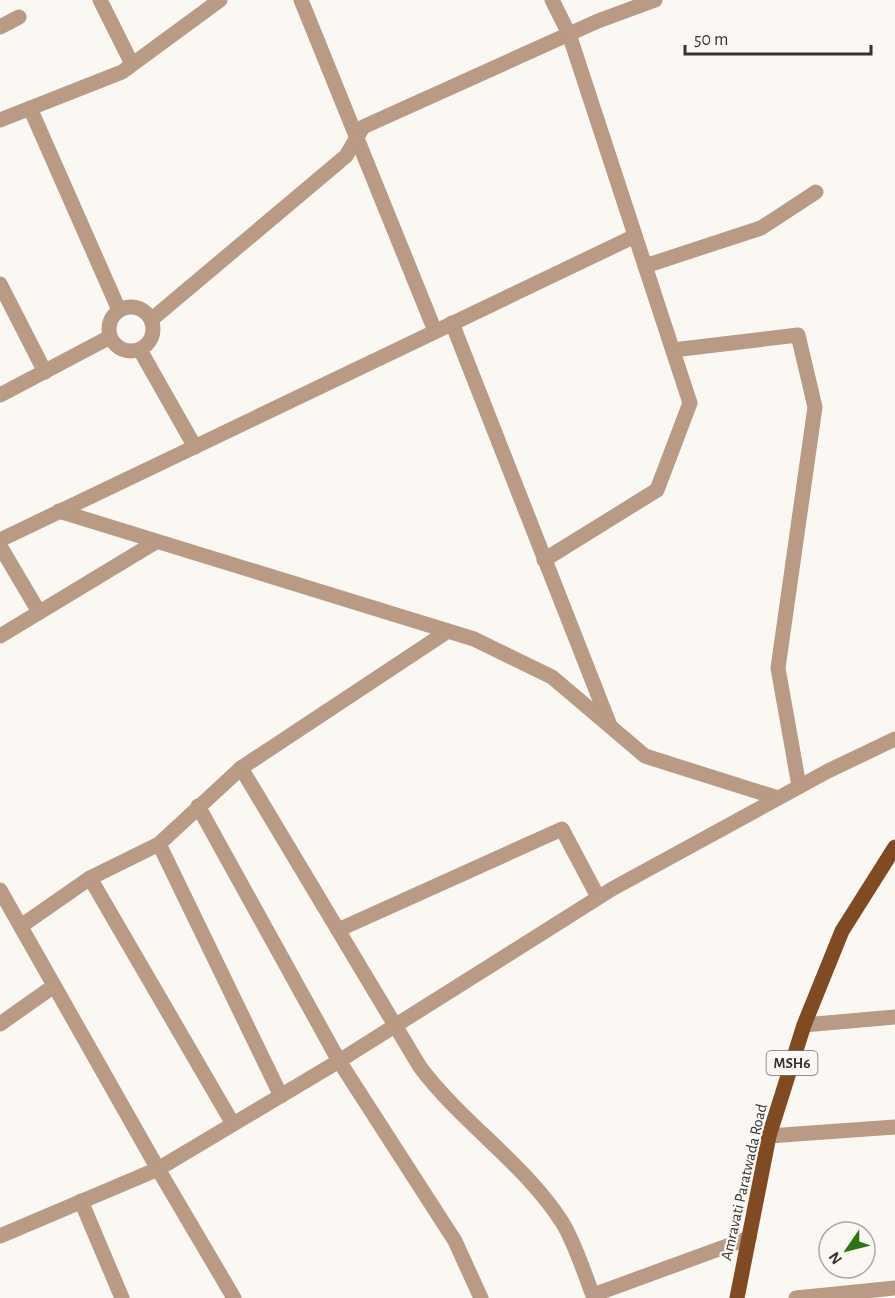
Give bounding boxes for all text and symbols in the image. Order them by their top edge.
scale bar [685,18,871,56]
text: 50 m [694,31,728,49]
road number: MSH6 [766,1051,818,1075]
street label: Amravati Paratwada Road [718,1102,770,1262]
north arrow [817,1220,877,1280]
text: N [826,1249,845,1267]

